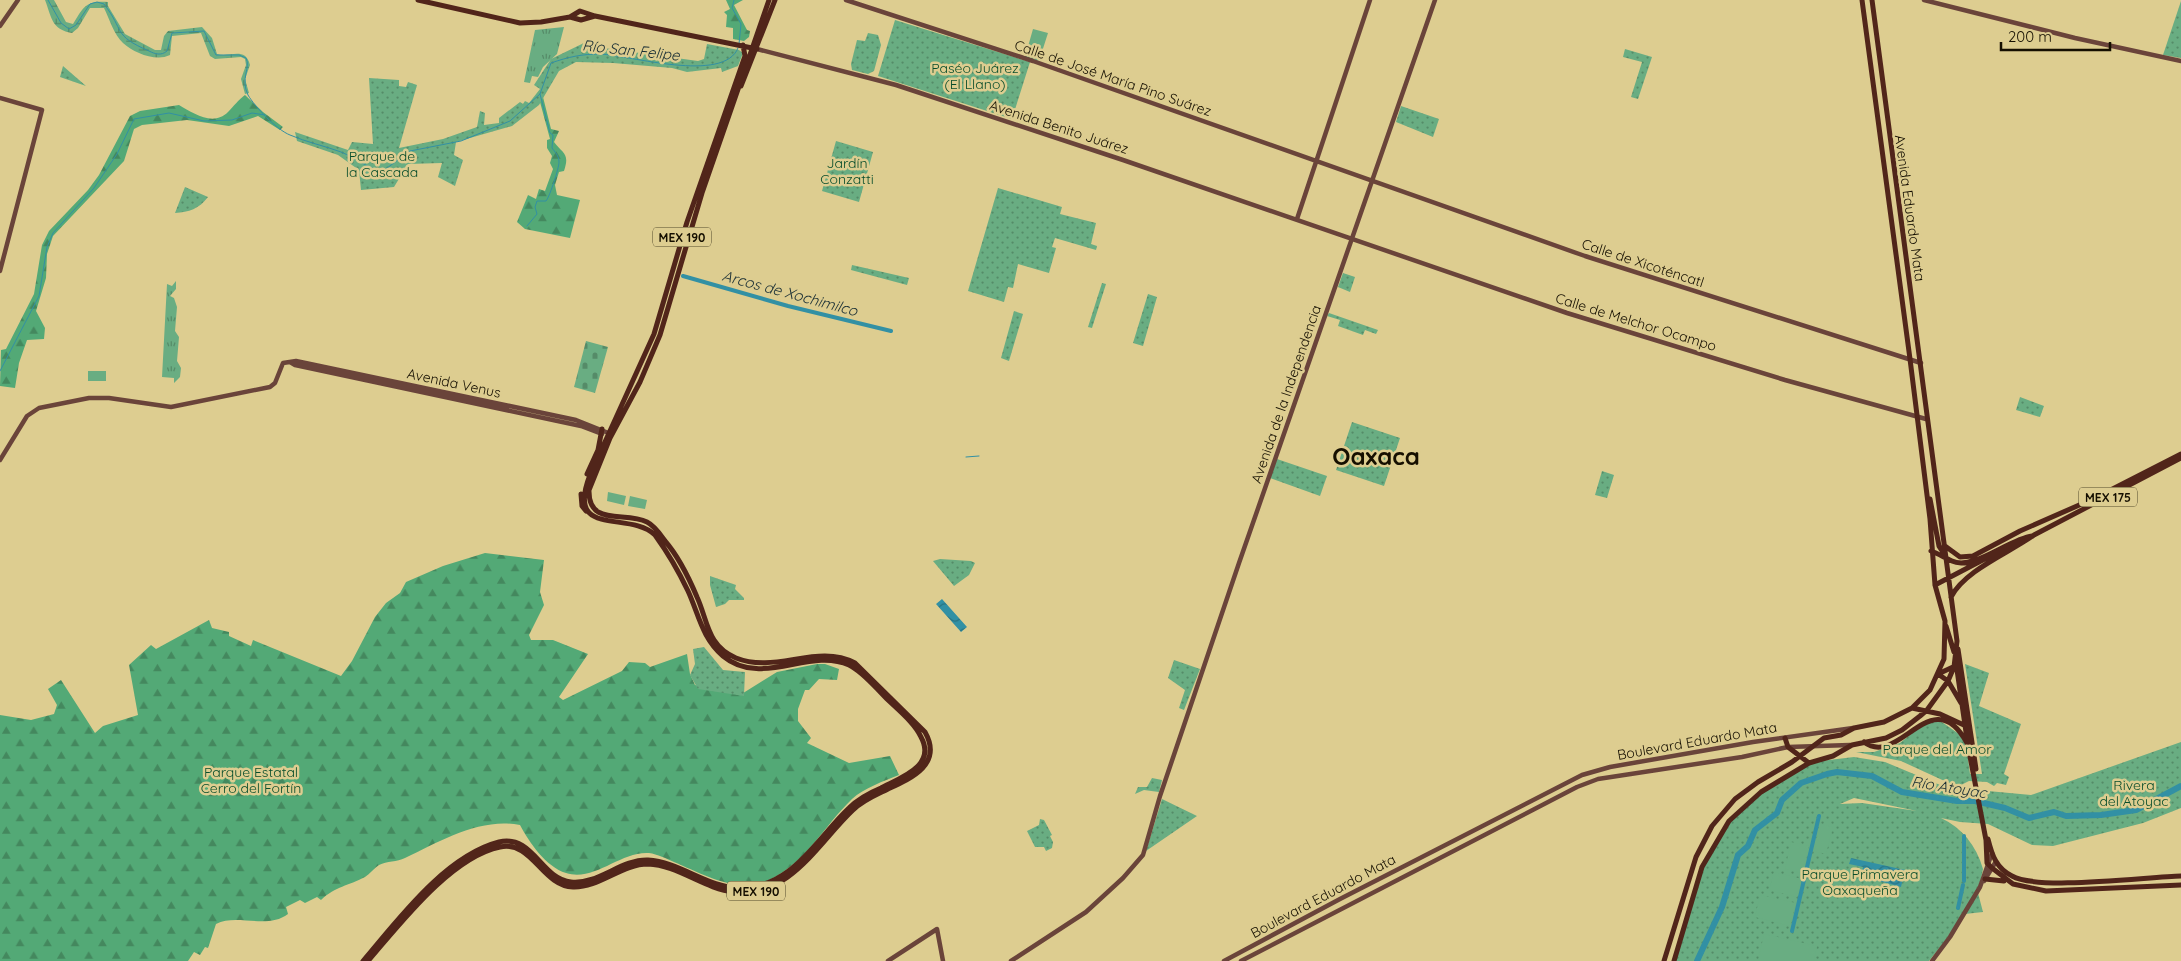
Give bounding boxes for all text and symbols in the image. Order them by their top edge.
scale bar [2001,20,2110,52]
text: 200 m [2008,27,2052,46]
water label: Río San Felipe [581,35,681,65]
street label: Calle de José María Pino Suárez [1012,36,1214,120]
park label: Paséo Juárez (El Llano) [931,59,1019,93]
street label: Avenida Benito Juárez [987,96,1131,158]
street label: Avenida Eduardo Mata [1891,133,1929,283]
park label: Parque de la Cascada [346,147,418,181]
park label: Jardín Conzatti [820,154,874,188]
road number: MEX 190 [653,228,711,246]
street label: Calle de Xicoténcatl [1580,235,1706,291]
water label: Arcos de Xochimilco [720,266,861,320]
street label: Calle de Melchor Ocampo [1553,289,1719,355]
street label: Avenida de la Independencia [1247,303,1325,485]
street label: Avenida Venus [406,364,502,402]
district label: Oaxaca [1332,441,1420,471]
road number: MEX 175 [2079,488,2137,507]
street label: Boulevard Eduardo Mata [1616,718,1778,764]
park label: Parque del Amor [1882,740,1992,758]
park label: Parque Estatal Cerro del Fortín [201,763,301,797]
water label: Río Atoyac [1910,772,1989,802]
park label: Rivera del Atoyac [2099,776,2169,810]
street label: Boulevard Eduardo Mata [1247,850,1399,942]
park label: Parque Primavera Oaxaqueña [1802,865,1918,899]
road number: MEX 190 [727,881,785,900]

